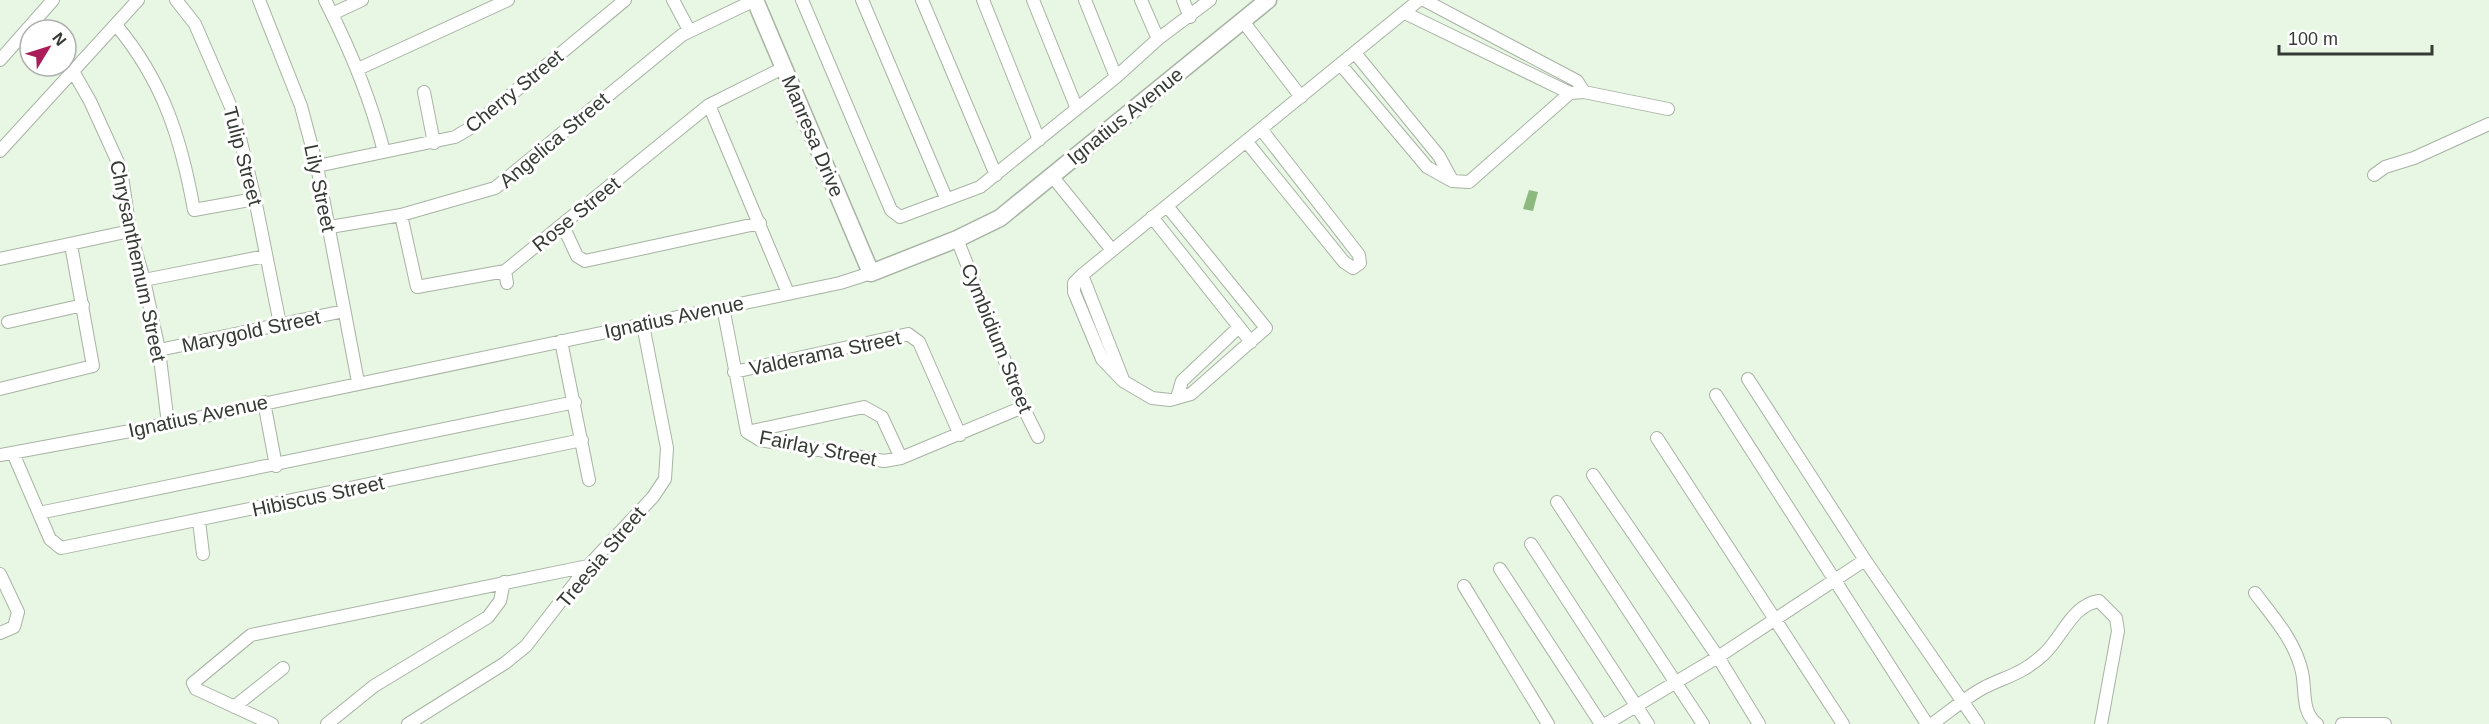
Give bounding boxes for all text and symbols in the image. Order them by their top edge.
north arrow [18,18,78,78]
scale bar [2279,18,2432,56]
text: N [49,29,70,49]
text: 100 m [2288,29,2338,49]
street label: Cherry Street [461,45,567,137]
street label: Ignatius Avenue [1063,63,1187,169]
street label: Manresa Drive [777,72,849,200]
street label: Angelica Street [495,88,613,192]
street label: Tulip Street [219,104,267,208]
street label: Lily Street [300,142,340,234]
street label: Chrysanthemum Street [106,158,170,364]
street label: Rose Street [528,172,624,256]
street label: Cymbidium Street [957,260,1037,416]
street label: Ignatius Avenue [602,291,746,343]
street label: Marygold Street [180,305,323,356]
street label: Valderama Street [747,326,903,380]
street label: Ignatius Avenue [126,390,270,442]
street label: Fairlay Street [758,426,879,470]
street label: Hibiscus Street [250,471,386,521]
street label: Treesia Street [552,502,650,612]

